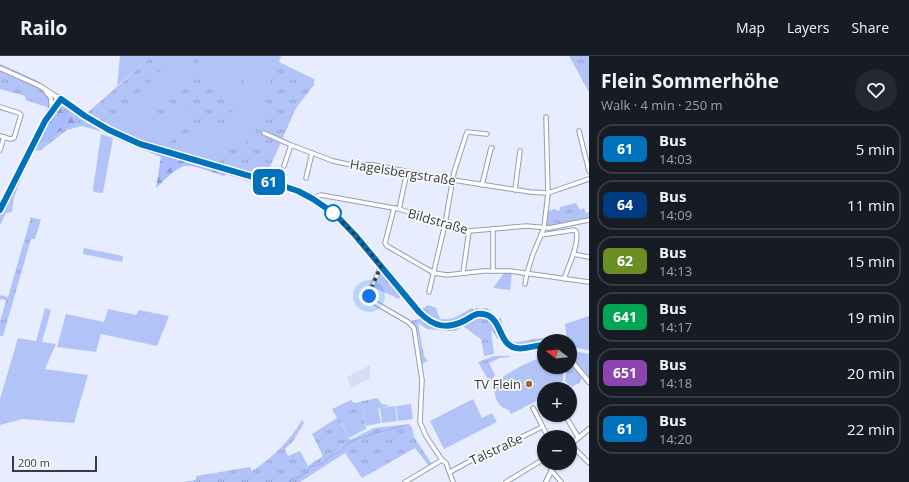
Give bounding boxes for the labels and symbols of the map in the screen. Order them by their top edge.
street label: Hagelsbergstraße [349,155,457,189]
line badge: 61 [251,169,287,195]
unlabelled marker [324,204,342,222]
street label: Bildstraße [406,204,470,238]
your location [359,286,379,306]
north arrow [537,334,577,374]
place label: TV Flein [474,375,521,393]
marker: TV Flein [524,379,534,389]
street label: Talstraße [467,429,525,469]
scale bar [12,454,97,473]

